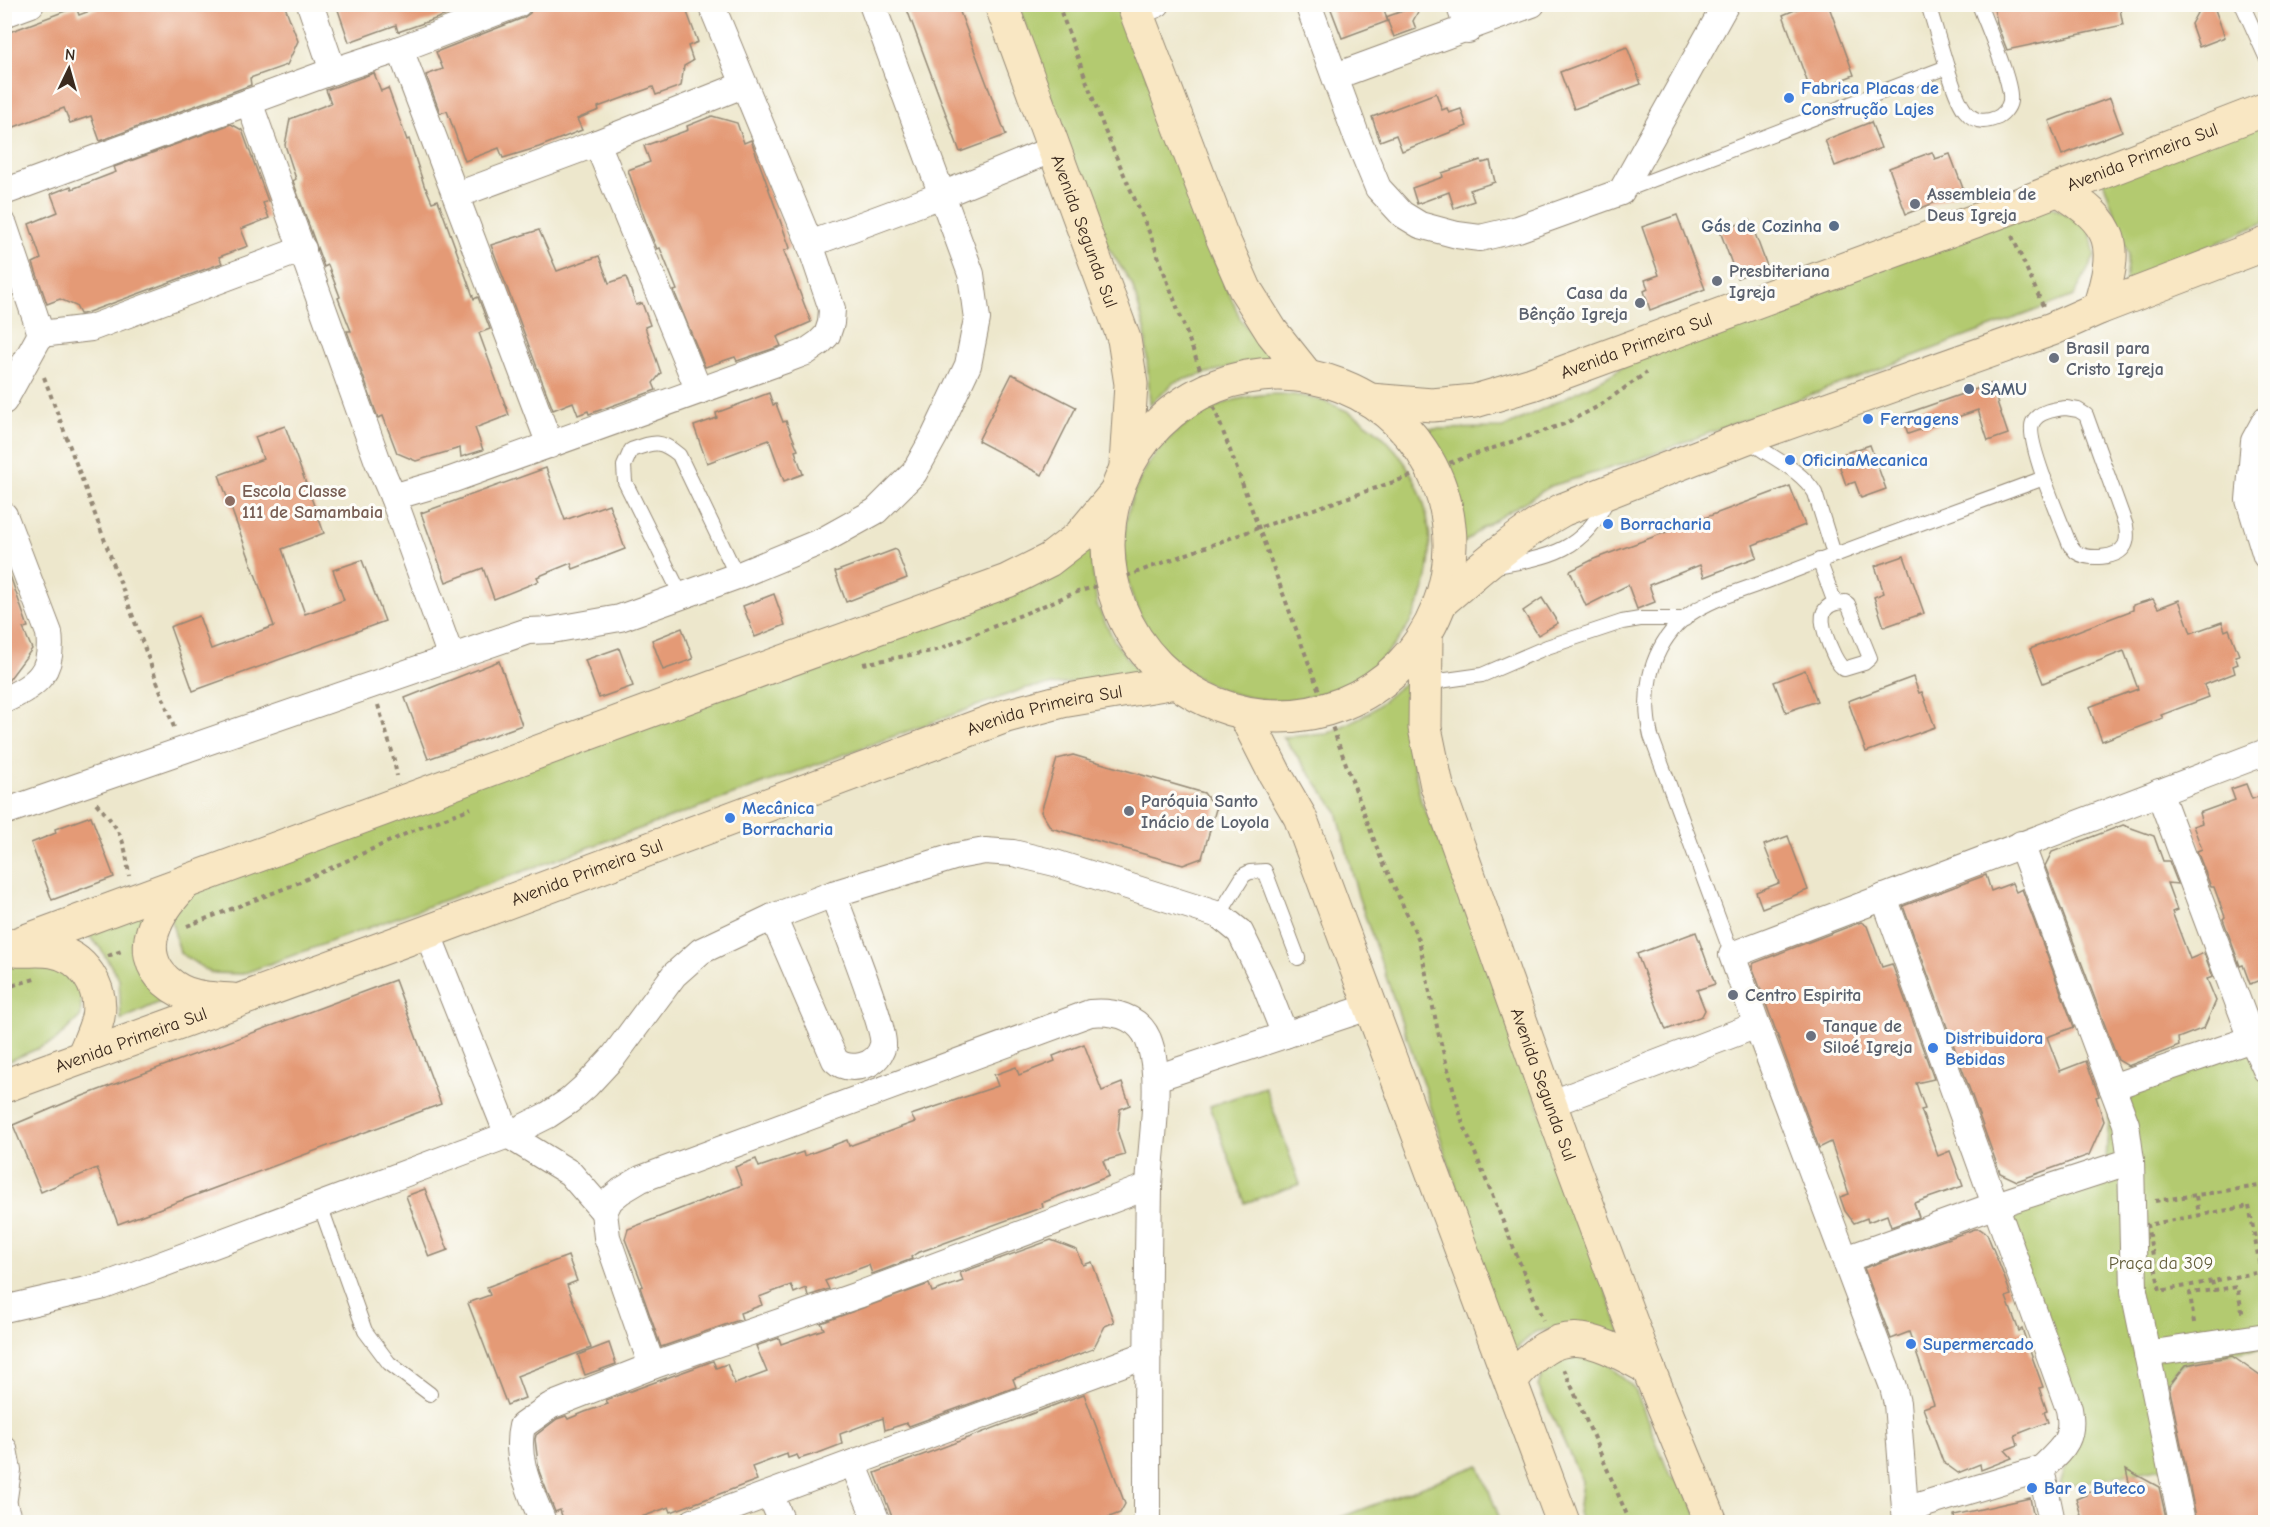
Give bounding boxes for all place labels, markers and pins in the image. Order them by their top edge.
place label: Fabrica Placas de Construção Lajes [1801,78,1939,120]
marker: Fabrica Placas de Construção Lajes [1782,91,1796,105]
place label: Assembleia de Deus Igreja [1927,184,2036,226]
marker: Assembleia de Deus Igreja [1908,197,1922,211]
place label: Gás de Cozinha [1701,216,1822,237]
marker: Gás de Cozinha [1827,219,1841,233]
place label: Presbiteriana Igreja [1729,261,1830,303]
marker: Presbiteriana Igreja [1710,274,1724,288]
place label: Casa da Bênção Igreja [1519,283,1628,325]
marker: Casa da Bênção Igreja [1633,296,1647,310]
place label: Brasil para Cristo Igreja [2066,338,2164,380]
marker: Brasil para Cristo Igreja [2047,351,2061,365]
place label: SAMU [1981,379,2027,400]
marker: SAMU [1962,382,1976,396]
place label: Ferragens [1880,409,1959,430]
marker: Ferragens [1861,412,1875,426]
place label: OficinaMecanica [1802,450,1928,471]
marker: OficinaMecanica [1783,453,1797,467]
place label: Escola Classe 111 de Samambaia [242,481,383,523]
marker: Escola Classe 111 de Samambaia [223,494,237,508]
place label: Borracharia [1620,514,1711,535]
marker: Borracharia [1601,517,1615,531]
place label: Paróquia Santo Inácio de Loyola [1141,791,1269,833]
place label: Mecânica Borracharia [742,798,833,840]
marker: Paróquia Santo Inácio de Loyola [1122,804,1136,818]
marker: Mecânica Borracharia [723,811,737,825]
place label: Centro Espirita [1745,985,1861,1006]
marker: Centro Espirita [1726,988,1740,1002]
place label: Tanque de Siloé Igreja [1823,1016,1913,1058]
place label: Distribuidora Bebidas [1945,1028,2043,1070]
marker: Tanque de Siloé Igreja [1804,1029,1818,1043]
marker: Distribuidora Bebidas [1926,1041,1940,1055]
place label: Supermercado [1923,1334,2034,1355]
marker: Supermercado [1904,1337,1918,1351]
place label: Bar e Buteco [2044,1478,2145,1499]
marker: Bar e Buteco [2025,1481,2039,1495]

